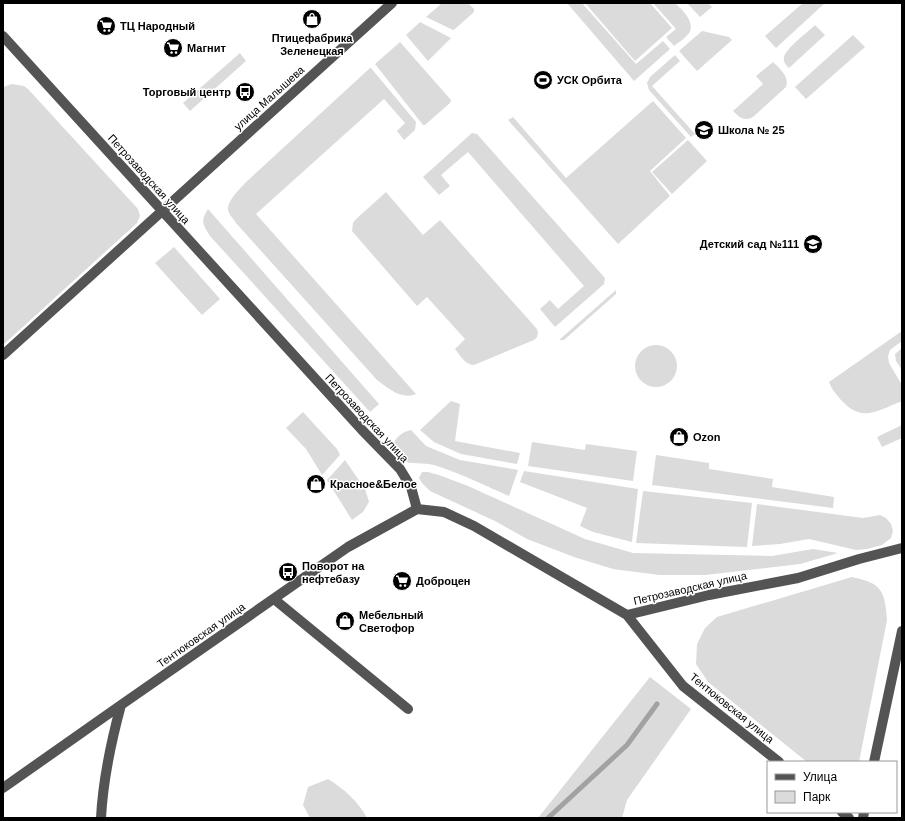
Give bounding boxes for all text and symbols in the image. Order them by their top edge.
shop icon: Птицефабрика Зеленецкая [301,8,323,30]
supermarket icon: ТЦ Народный [95,15,117,37]
place label: ТЦ Народный [120,20,195,32]
place label: Птицефабрика Зеленецкая [272,32,353,57]
supermarket icon: Магнит [162,37,184,59]
place label: Магнит [187,42,226,54]
street label: улица Малышева [232,63,307,133]
sports icon: УСК Орбита [532,69,554,91]
place label: УСК Орбита [557,74,623,86]
bus stop icon: Торговый центр [234,81,256,103]
place label: Торговый центр [143,86,231,98]
school or university icon: Школа № 25 [693,119,715,141]
place label: Школа № 25 [718,124,785,136]
street label: Петрозаводская улица [106,132,193,227]
school or university icon: Детский сад №111 [802,233,824,255]
place label: Детский сад №111 [700,238,799,250]
street label: Петрозаводская улица [323,372,412,465]
shop icon: Ozon [668,426,690,448]
place label: Ozon [693,431,721,443]
shop icon: Красное&Белое [305,473,327,495]
place label: Красное&Белое [330,478,417,490]
place label: Поворот на нефтебазу [302,560,365,585]
bus stop icon: Поворот на нефтебазу [277,561,299,583]
street label: Петрозаводская улица [632,569,749,607]
supermarket icon: Доброцен [391,570,413,592]
place label: Доброцен [416,575,470,587]
street label: Тентюковская улица [155,600,248,670]
place label: Мебельный Светофор [359,609,424,634]
shop icon: Мебельный Светофор [334,610,356,632]
street label: Тентюковская улица [688,671,777,746]
legend [767,761,897,813]
text: Улица [803,770,837,784]
text: Парк [803,790,831,804]

